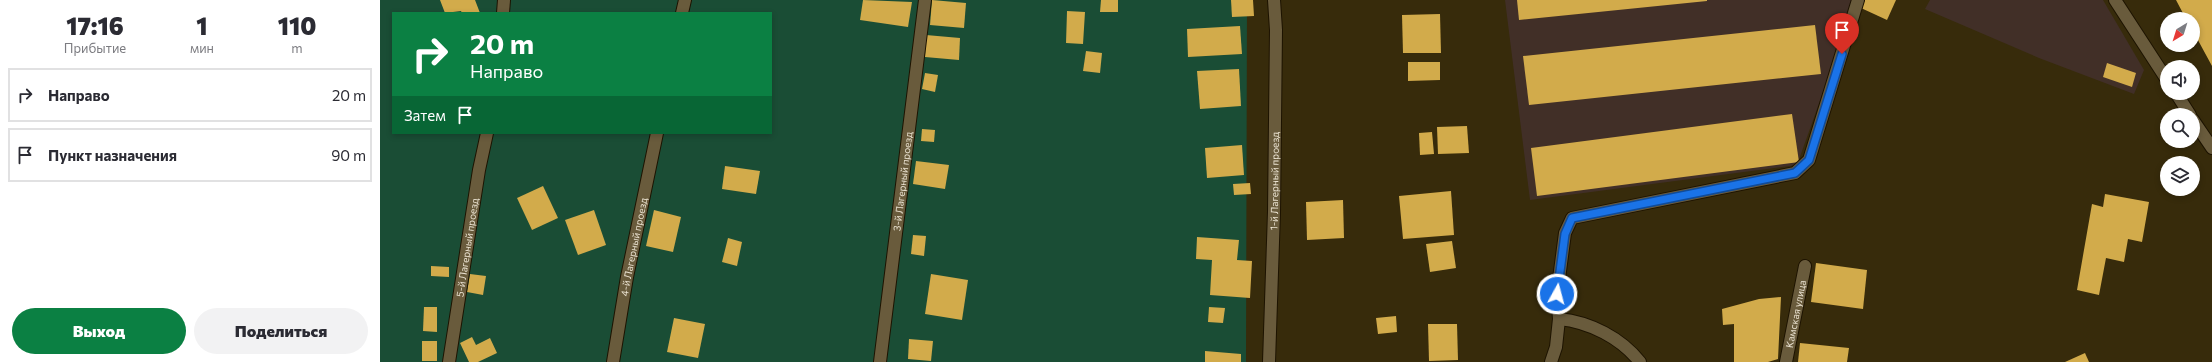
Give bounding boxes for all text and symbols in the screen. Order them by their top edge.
text: 17:16 [66,11,124,40]
text: 1 [196,11,208,40]
text: 110 [278,11,316,40]
north arrow [2160,12,2200,52]
map controls [2160,12,2200,196]
pin [1825,13,1859,54]
icon: arrive [1831,19,1853,41]
text: 20 m [470,26,534,60]
icon: right [404,28,456,80]
text: Прибытие [64,40,126,56]
text: мин [190,40,214,56]
text: m [291,40,303,56]
text: Направо [470,60,543,82]
button: sound [2160,60,2200,100]
icon: right [14,84,36,106]
text: Направо [48,86,110,104]
text: 20 m [332,86,366,104]
icon: arrive [454,104,476,126]
text: Затем [404,106,446,124]
button: search [2160,108,2200,148]
street label: 3-й Лагерный проезд [890,131,915,232]
street label: 1-й Лагерный проезд [1267,132,1281,231]
icon: arrive [14,144,36,166]
text: Пункт назначения [48,146,177,164]
text: 90 m [331,146,366,164]
button: layers [2160,156,2200,196]
street label: 4-й Лагерный проезд [618,196,649,297]
street label: 5-й Лагерный проезд [453,197,481,298]
position arrow [1536,273,1578,315]
street label: Камская улица [1783,279,1808,349]
button: Выход [12,308,186,354]
button: Поделиться [194,308,368,354]

